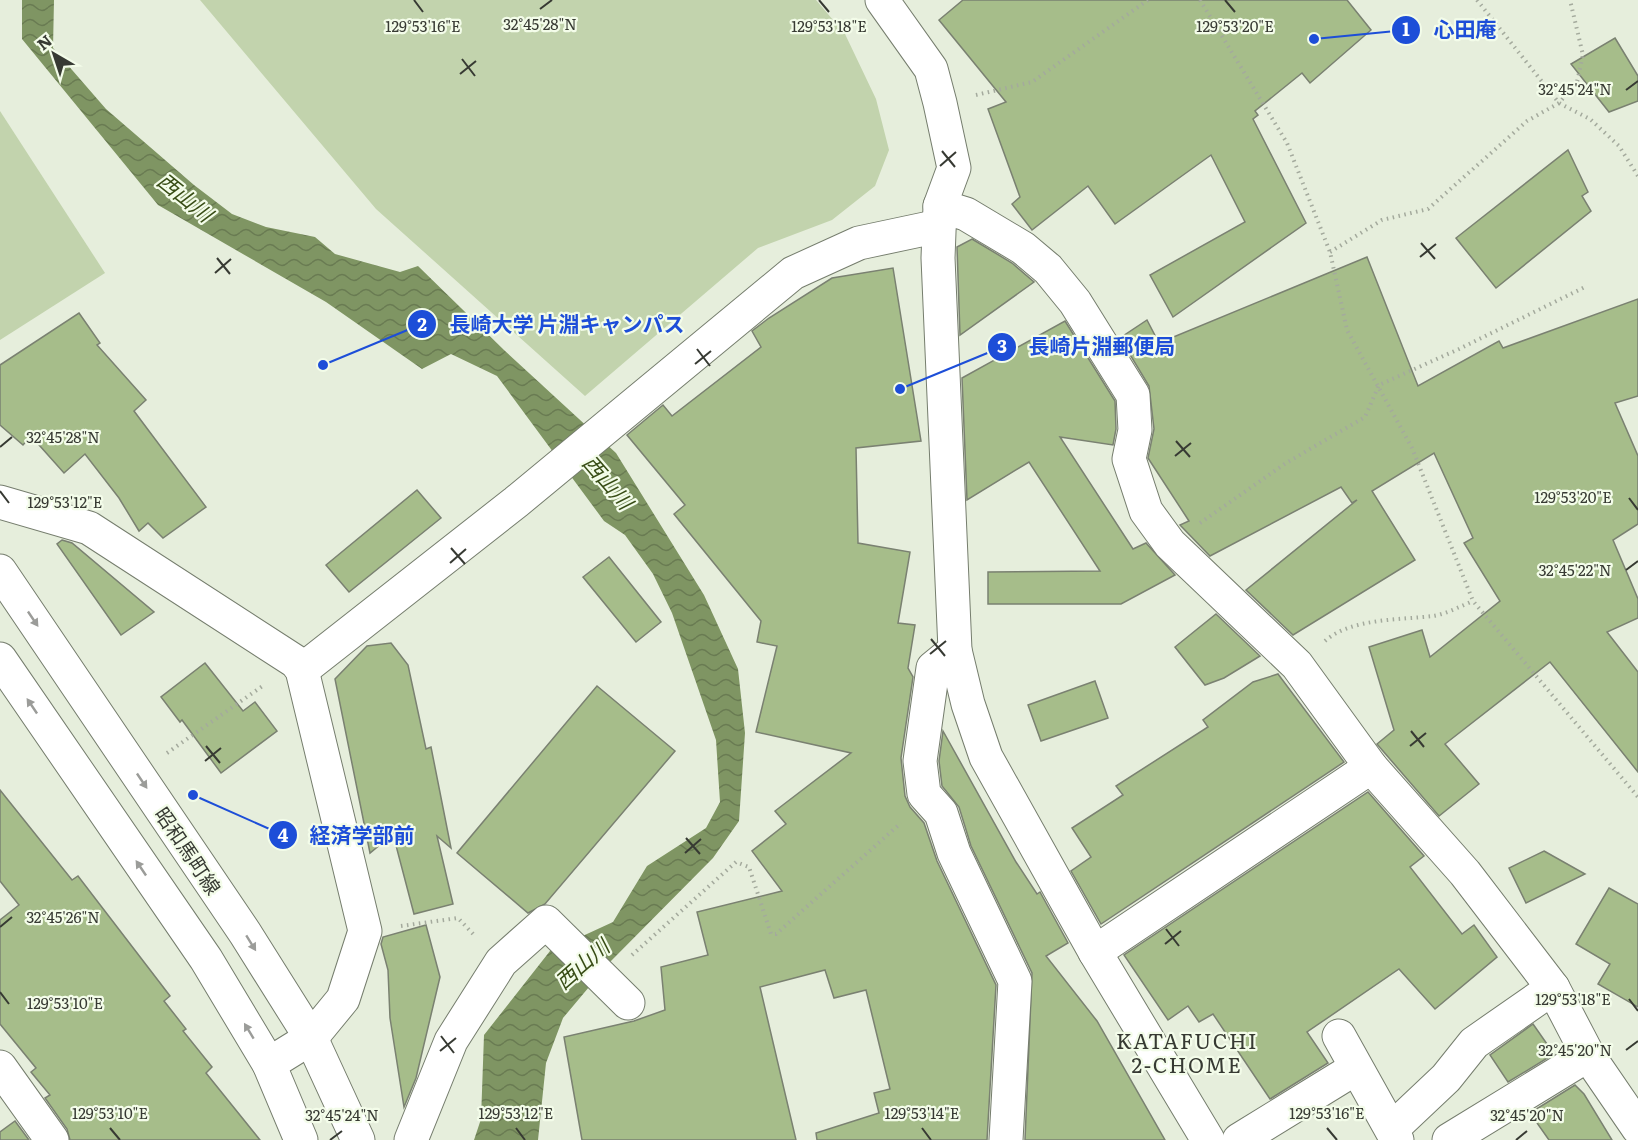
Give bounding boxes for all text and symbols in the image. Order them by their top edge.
callout: 心田庵 [1391,10,1508,49]
text: 32°45'28"N [503,12,577,35]
text: 心田庵 [1434,12,1497,43]
text: 129°53'16"E [385,14,461,37]
text: 129°53'18"E [791,14,867,37]
text: 129°53'20"E [1196,14,1274,37]
text: 1 [1402,15,1410,42]
north arrow [24,24,84,84]
text: N [31,28,57,55]
text: 32°45'24"N [1538,77,1612,100]
water label: 西山川 [152,164,222,229]
callout: 長崎大学 片淵キャンパス [407,305,697,344]
text: 長崎大学 片淵キャンパス [449,307,685,338]
text: 2 [417,310,427,337]
callout: 長崎片淵郵便局 [987,328,1188,367]
text: 長崎片淵郵便局 [1029,329,1176,360]
text: 3 [997,332,1007,359]
text: 32°45'28"N [26,425,100,448]
water label: 西山川 [577,447,643,516]
text: 129°53'20"E [1534,485,1612,508]
text: 129°53'12"E [28,490,102,513]
text: 32°45'22"N [1538,558,1612,581]
one-way arrow [27,611,39,627]
one-way arrow [26,699,38,715]
one-way arrow [137,773,148,789]
street label: 昭和馬町線 [149,800,229,900]
callout: 経済学部前 [268,816,427,855]
text: 経済学部前 [310,818,415,849]
text: 4 [278,821,289,848]
one-way arrow [136,860,147,876]
text: 32°45'26"N [26,905,100,928]
water label: 西山川 [547,929,616,995]
one-way arrow [246,934,257,951]
text: 129°53'18"E [1535,987,1611,1010]
text: 129°53'10"E [27,991,103,1014]
one-way arrow [243,1023,254,1039]
district label: KATAFUCHI 2-CHOME [1116,1024,1258,1079]
text: 32°45'20"N [1538,1038,1612,1061]
text: 129°53'10"E [72,1101,148,1124]
text: 129°53'12"E [479,1101,553,1124]
text: 129°53'14"E [885,1101,959,1124]
text: 129°53'16"E [1289,1101,1365,1124]
text: 32°45'24"N [305,1103,379,1126]
text: 32°45'20"N [1490,1103,1564,1126]

